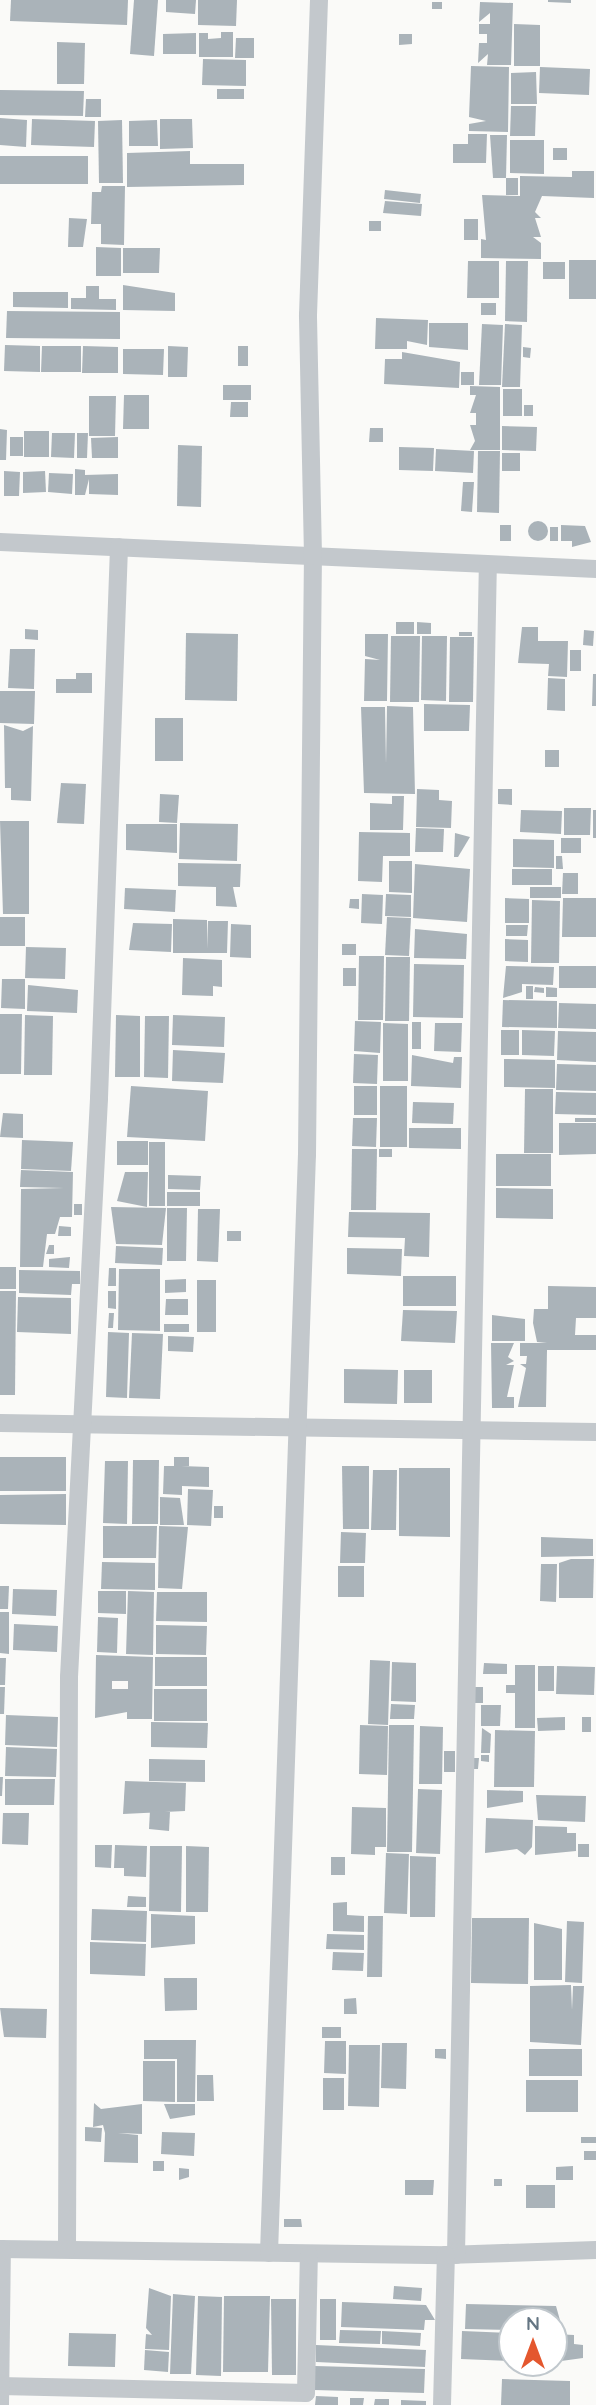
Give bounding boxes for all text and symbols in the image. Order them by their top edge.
north arrow [498,2307,568,2377]
text: N [526,2311,540,2335]

